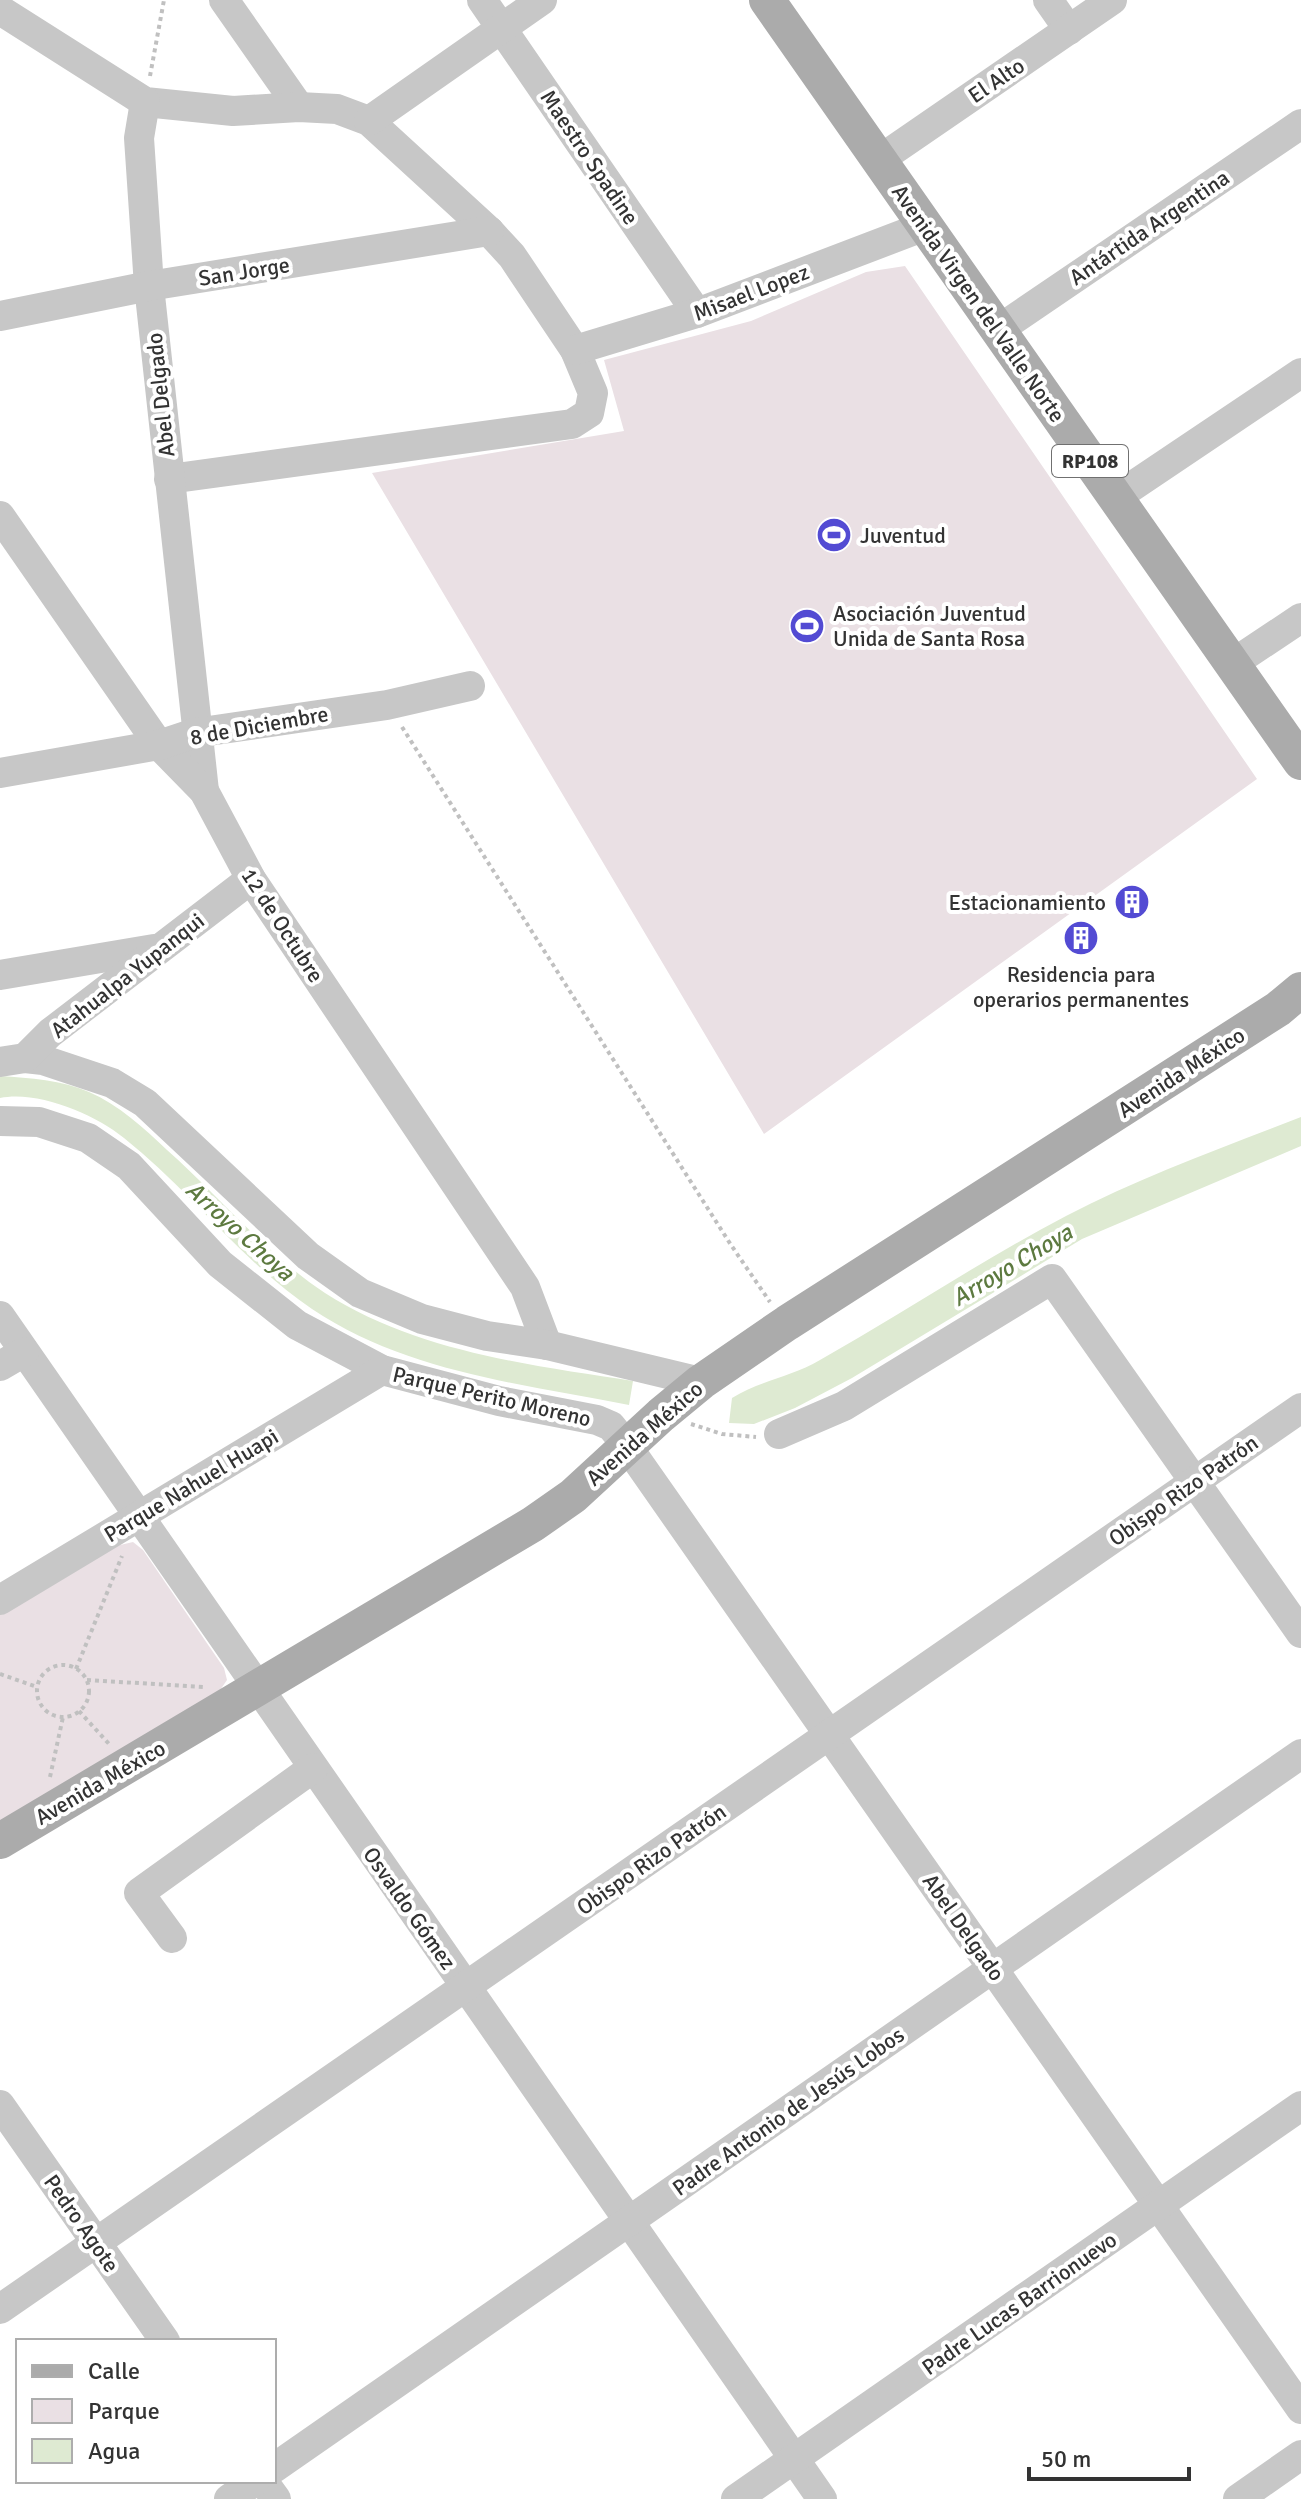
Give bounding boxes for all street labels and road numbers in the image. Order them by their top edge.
street label: El Alto [963,52,1030,109]
street label: Maestro Spadine [535,85,645,230]
street label: Antártida Argentina [1064,164,1234,291]
street label: Avenida Virgen del Valle Norte [886,179,1071,427]
street label: San Jorge [197,251,292,292]
street label: Misael Lopez [690,258,813,327]
street label: Abel Delgado [141,332,180,458]
road number: RP108 [1052,445,1128,477]
street label: 8 de Diciembre [188,700,330,751]
street label: 12 de Octubre [236,863,330,988]
street label: Atahualpa Yupanqui [45,907,210,1044]
street label: Avenida México [1113,1021,1250,1124]
street label: Parque Perito Moreno [390,1361,594,1432]
street label: Avenida México [580,1375,708,1491]
street label: Parque Nahuel Huapi [99,1423,283,1548]
street label: Obispo Rizo Patrón [1103,1429,1263,1552]
street label: Avenida México [30,1734,170,1831]
street label: Obispo Rizo Patrón [571,1798,731,1921]
street label: Osvaldo Gómez [357,1842,462,1975]
street label: Abel Delgado [917,1868,1010,1986]
street label: Padre Antonio de Jesús Lobos [667,2021,909,2202]
street label: Pedro Agote [38,2169,125,2277]
street label: Padre Lucas Barrionuevo [917,2226,1122,2381]

